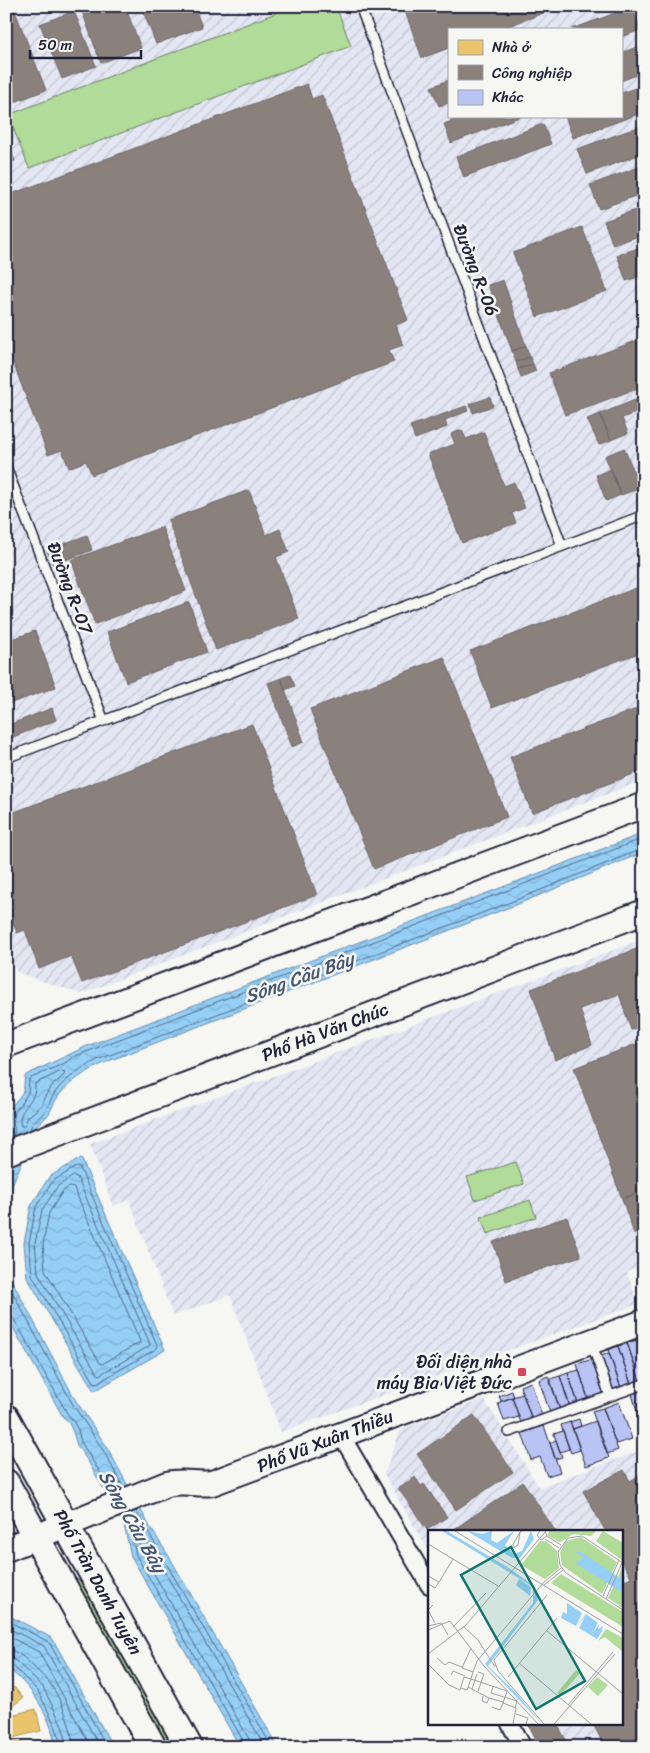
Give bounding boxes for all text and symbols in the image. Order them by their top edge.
scale bar [30,28,141,60]
legend [448,28,622,118]
text: 50 m [38,32,73,58]
text: Nhà ở [492,34,532,60]
text: Công nghiệp [492,60,572,86]
text: Khác [492,84,524,110]
street label: Đường R-06 [444,219,508,321]
street label: Đường R-07 [38,537,103,641]
water label: Sông Cầu Bây [240,941,361,1013]
street label: Phố Hà Văn Chúc [257,993,393,1071]
place label: Đối diện nhà máy Bia Việt Đức [377,1346,512,1399]
marker: Đối diện nhà máy Bia Việt Đức [516,1366,528,1378]
street label: Phố Vũ Xuân Thiều [252,1400,398,1482]
water label: Sông Cầu Bây [90,1464,177,1582]
street label: Phố Trần Danh Tuyên [45,1503,152,1661]
inset map [428,1530,622,1726]

